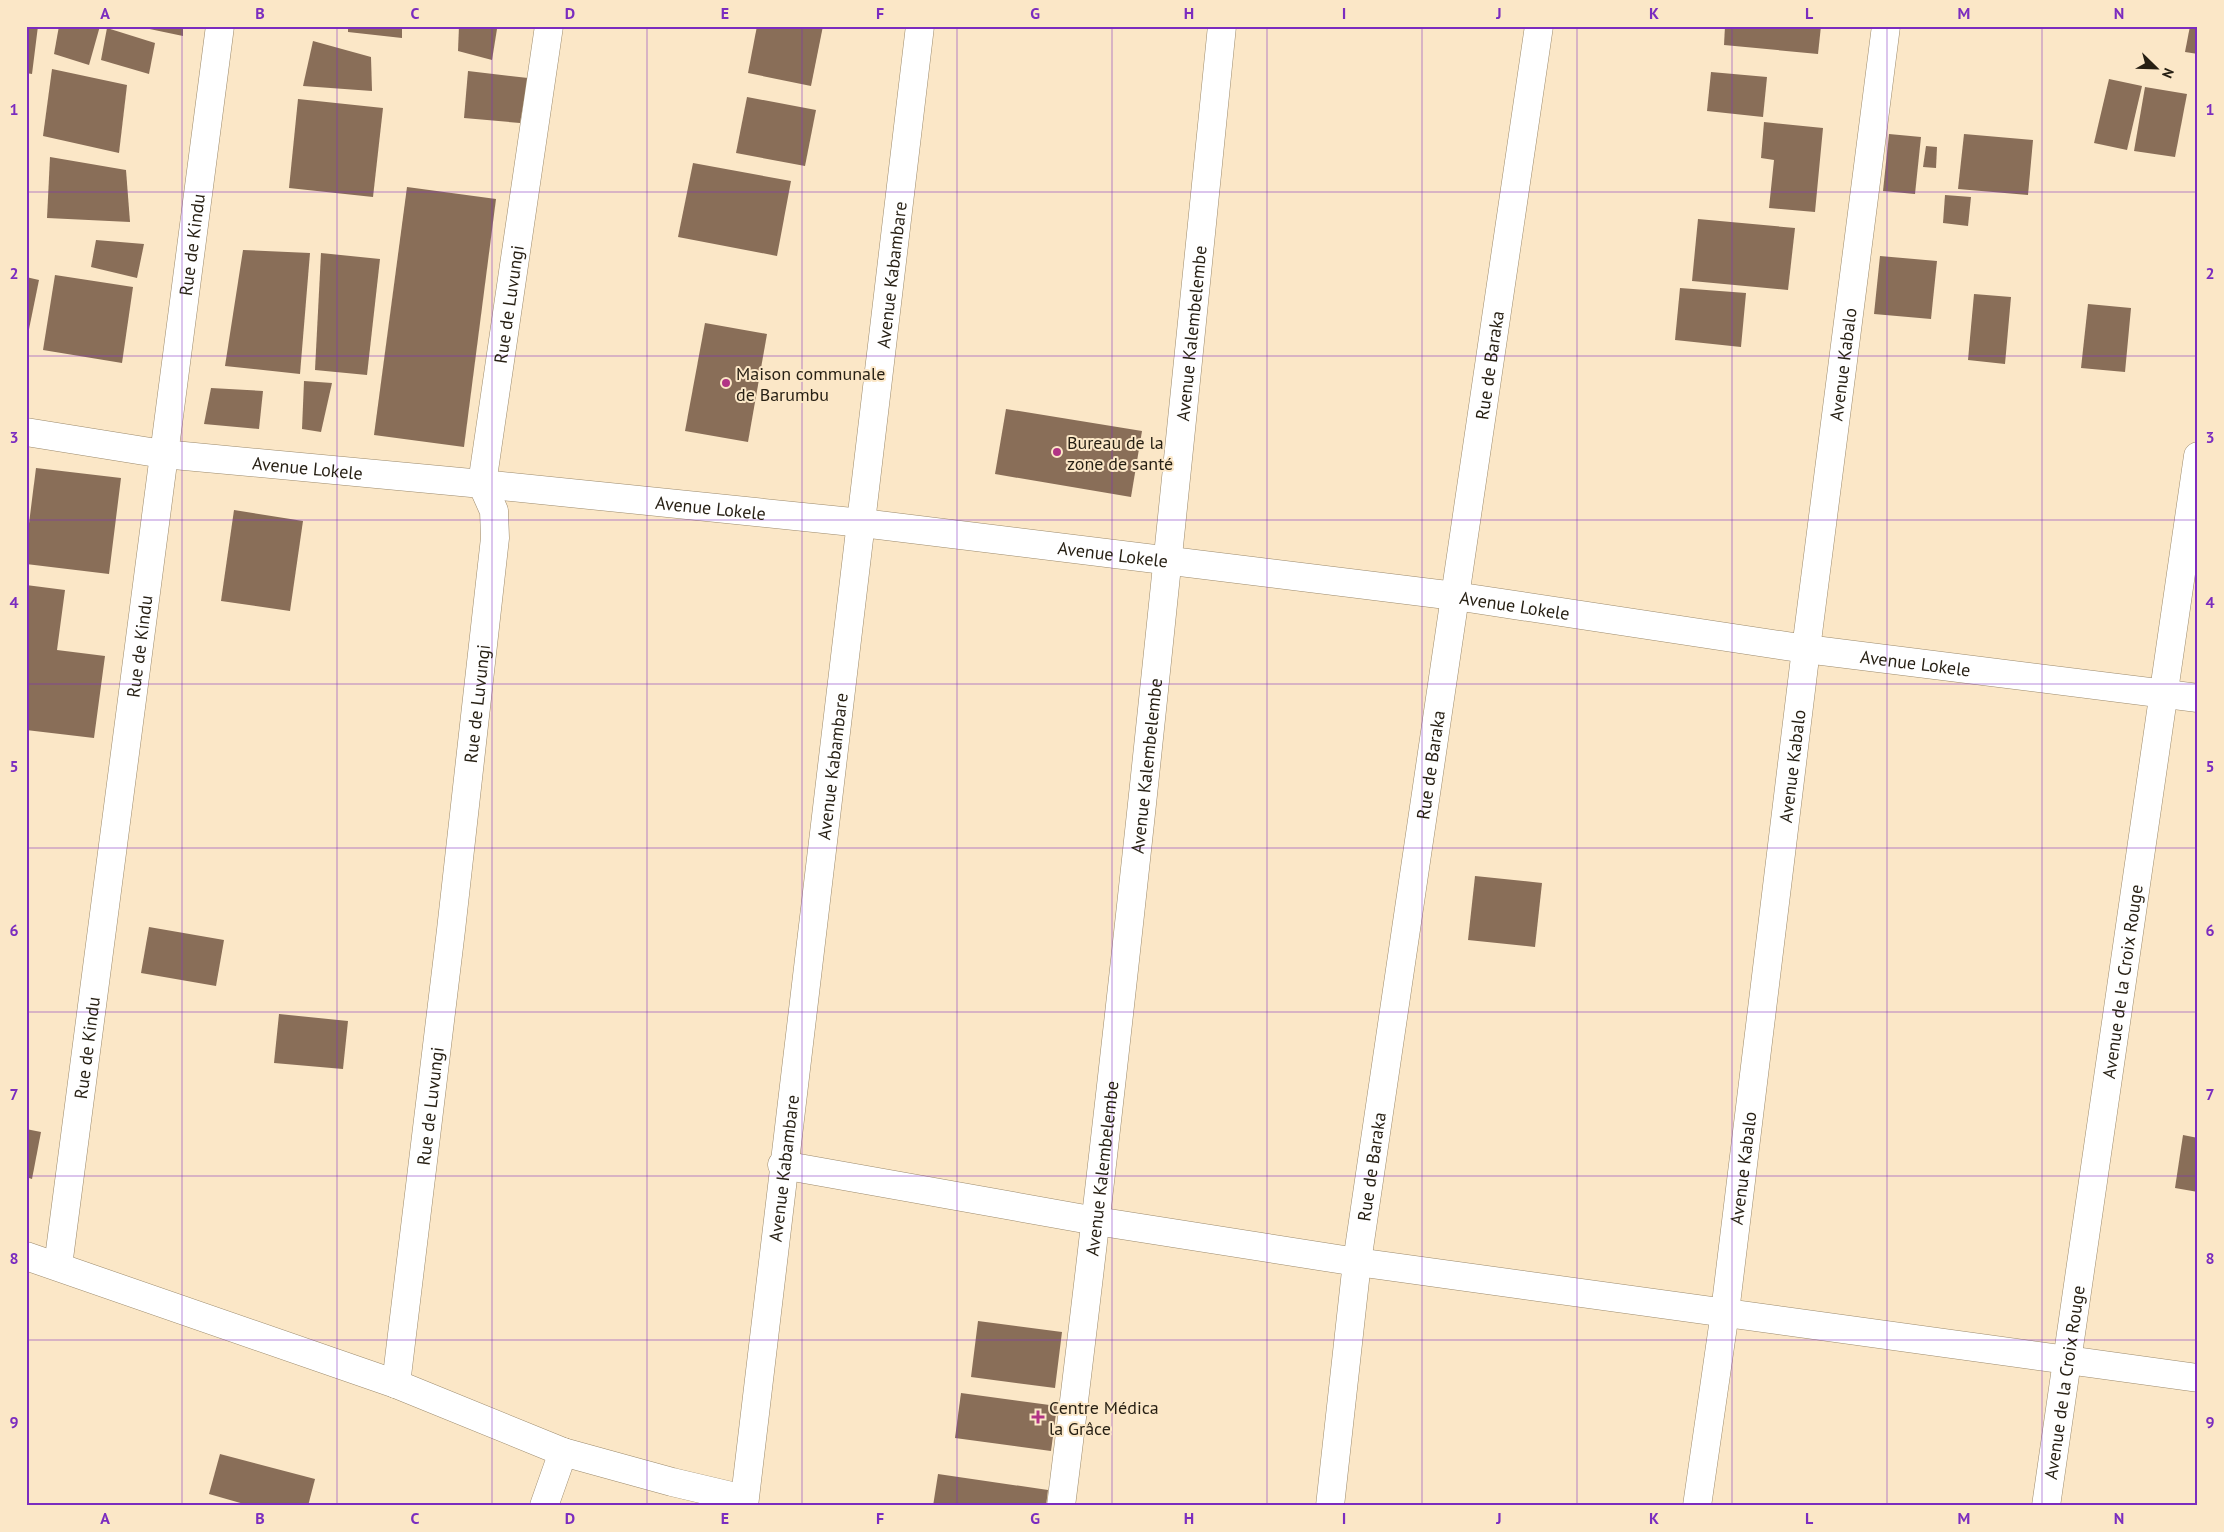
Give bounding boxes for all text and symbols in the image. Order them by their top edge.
text: A [100,3,110,23]
text: B [255,3,265,23]
text: C [411,3,420,23]
text: D [565,3,575,23]
text: E [721,3,729,23]
text: F [876,3,884,23]
text: G [1030,3,1040,23]
text: H [1184,3,1194,23]
text: I [1342,3,1346,23]
text: J [1495,3,1502,23]
text: K [1649,3,1659,23]
text: L [1805,3,1814,23]
text: M [1958,3,1970,23]
text: N [2114,3,2124,23]
north arrow [2132,42,2182,92]
text: N [2158,65,2178,81]
text: 1 [9,99,19,119]
text: 1 [2205,99,2215,119]
street label: Rue de Kindu [173,192,210,297]
street label: Avenue Kabambare [871,200,911,350]
street label: Rue de Luvungi [488,244,528,365]
street label: Avenue Kalembelembe [1171,244,1211,422]
text: 2 [9,263,19,283]
text: 2 [2205,263,2215,283]
street label: Avenue Kabalo [1824,306,1861,422]
street label: Rue de Baraka [1470,309,1508,421]
place label: Maison communale de Barumbu [736,362,885,406]
marker: Maison communale de Barumbu [720,377,732,389]
text: 3 [9,427,19,447]
text: 3 [2205,427,2215,447]
place label: Bureau de la zone de santé [1067,431,1173,475]
marker: Bureau de la zone de santé [1051,446,1063,458]
street label: Avenue Lokele [251,451,364,484]
street label: Avenue Lokele [654,490,767,525]
street label: Avenue Lokele [1056,536,1169,572]
street label: Avenue Lokele [1458,585,1571,625]
text: 4 [9,592,19,612]
text: 4 [2205,592,2215,612]
street label: Rue de Kindu [121,594,157,699]
street label: Rue de Luvungi [458,643,494,764]
street label: Avenue Lokele [1859,644,1972,681]
street label: Avenue Kalembelembe [1125,677,1167,855]
street label: Avenue Kabambare [812,691,852,841]
street label: Avenue Kabalo [1773,708,1810,824]
street label: Rue de Baraka [1411,709,1450,821]
text: 5 [9,756,19,776]
text: 5 [2205,756,2215,776]
street label: Avenue de la Croix Rouge [2097,883,2147,1080]
text: 6 [9,920,19,940]
text: 6 [2205,920,2215,940]
street label: Rue de Kindu [68,995,105,1100]
street label: Rue de Luvungi [411,1045,448,1167]
street label: Avenue Kalembelembe [1080,1080,1123,1257]
text: 7 [9,1084,19,1104]
text: 7 [2205,1084,2215,1104]
street label: Avenue Kabambare [763,1094,804,1243]
street label: Rue de Baraka [1352,1110,1390,1223]
street label: Avenue Kabalo [1724,1110,1761,1226]
text: 8 [9,1248,19,1268]
text: 8 [2205,1248,2215,1268]
street label: Avenue de la Croix Rouge [2038,1284,2089,1481]
place label: Centre Médica la Grâce [1049,1396,1159,1440]
marker: Centre Médica la Grâce [1031,1410,1045,1424]
text: 9 [9,1412,19,1432]
text: 9 [2205,1412,2215,1432]
text: A [100,1508,110,1528]
text: B [255,1508,265,1528]
text: C [411,1508,420,1528]
text: D [565,1508,575,1528]
text: E [721,1508,729,1528]
text: F [876,1508,884,1528]
text: G [1030,1508,1040,1528]
text: H [1184,1508,1194,1528]
text: I [1342,1508,1346,1528]
text: J [1495,1508,1502,1528]
text: K [1649,1508,1659,1528]
text: L [1805,1508,1814,1528]
text: M [1958,1508,1970,1528]
text: N [2114,1508,2124,1528]

